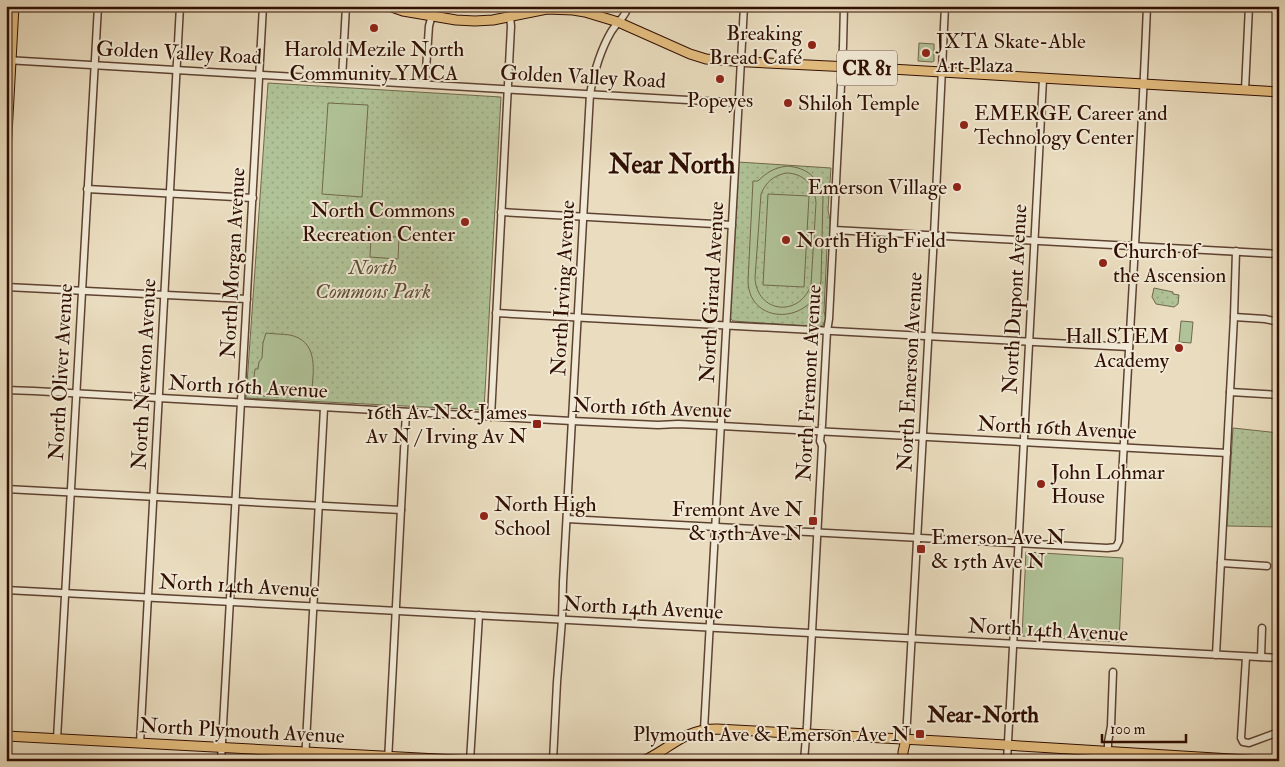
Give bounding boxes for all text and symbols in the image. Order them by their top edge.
place label: Breaking Bread Café [709,20,803,71]
marker: Harold Mezile North Community YMCA [368,22,380,34]
place label: JXTA Skate-Able Art Plaza [935,28,1086,79]
street label: Golden Valley Road [95,35,263,71]
place label: Harold Mezile North Community YMCA [284,36,464,87]
marker: Breaking Bread Café [806,39,818,51]
marker: JXTA Skate-Able Art Plaza [920,47,932,59]
road number: CR 81 [837,50,897,86]
street label: Golden Valley Road [499,59,667,95]
marker: Popeyes [714,73,726,85]
place label: Popeyes [687,87,753,114]
place label: Shiloh Temple [798,90,920,117]
marker: Shiloh Temple [782,97,794,109]
place label: EMERGE Career and Technology Center [974,100,1168,151]
marker: EMERGE Career and Technology Center [958,119,970,131]
district label: Near North [608,149,736,181]
street label: North Morgan Avenue [215,167,251,359]
place label: Emerson Village [808,174,947,201]
marker: Emerson Village [951,181,963,193]
place label: North Commons Recreation Center [302,197,455,248]
street label: North Irving Avenue [545,199,581,377]
street label: North Girard Avenue [694,200,730,383]
street label: North Dupont Avenue [997,203,1033,395]
marker: North Commons Recreation Center [459,216,471,228]
place label: North High Field [796,227,947,254]
marker: North High Field [780,234,792,246]
place label: Church of the Ascension [1113,238,1226,289]
park label: North Commons Park [315,254,431,305]
marker: Church of the Ascension [1097,257,1109,269]
street label: North Emerson Avenue [891,271,929,472]
street label: North Newton Avenue [126,277,163,470]
street label: North Oliver Avenue [43,283,79,461]
street label: North Fremont Avenue [790,284,828,482]
place label: Hall STEM Academy [1065,323,1170,374]
marker: Hall STEM Academy [1173,342,1185,354]
street label: North 16th Avenue [168,369,329,405]
street label: North 16th Avenue [572,392,732,424]
place label: 16th Av N & James Av N / Irving Av N [365,399,527,450]
street label: North 16th Avenue [977,410,1138,446]
marker: 16th Av N & James Av N / Irving Av N [531,418,543,430]
place label: John Lohmar House [1050,459,1165,510]
marker: John Lohmar House [1035,478,1047,490]
place label: North High School [494,491,597,542]
place label: Fremont Ave N & 15th Ave N [672,496,803,547]
marker: North High School [478,510,490,522]
marker: Fremont Ave N & 15th Ave N [807,515,819,527]
place label: Emerson Ave N & 15th Ave N [931,524,1065,575]
marker: Emerson Ave N & 15th Ave N [915,543,927,555]
street label: North 14th Avenue [158,568,320,604]
street label: North 14th Avenue [562,590,724,626]
street label: North 14th Avenue [967,612,1129,648]
district label: Near-North [926,701,1039,729]
street label: North Plymouth Avenue [139,712,346,750]
scale bar [1102,712,1186,744]
text: 100 m [1110,720,1146,739]
place label: Plymouth Ave & Emerson Ave N [633,721,910,748]
marker: Plymouth Ave & Emerson Ave N [914,728,926,740]

